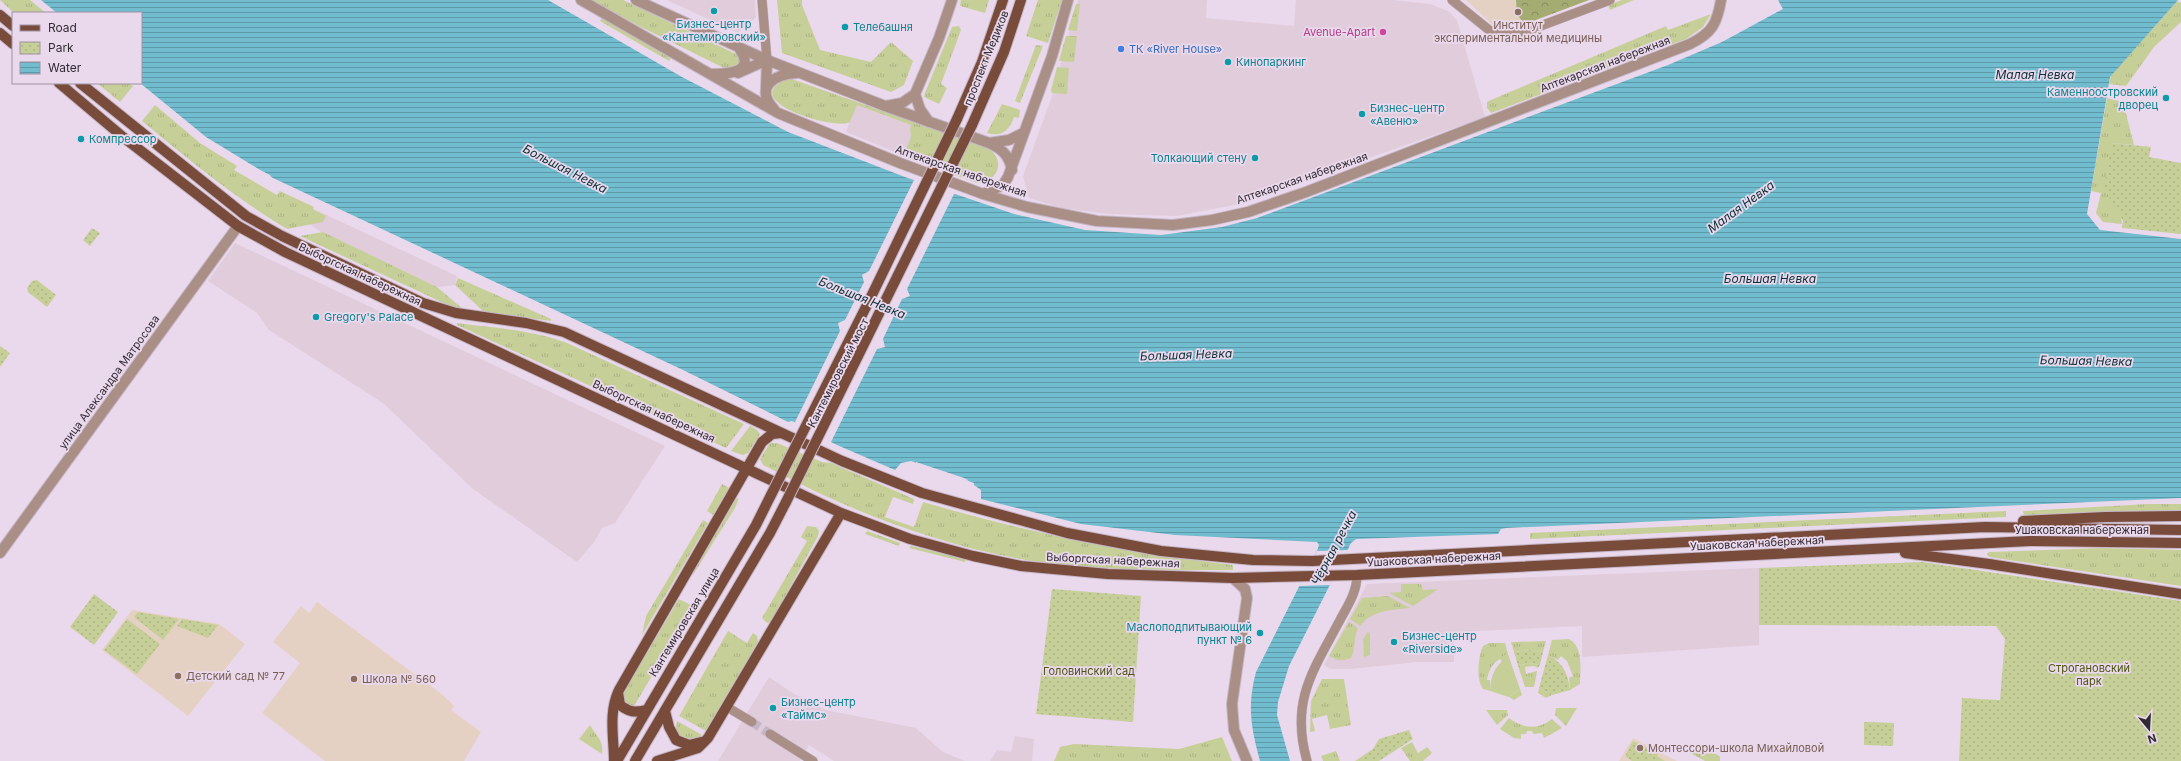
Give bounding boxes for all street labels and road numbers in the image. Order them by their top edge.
street label: проспект Медиков [961,8,1011,108]
street label: Аптекарская набережная [1538,33,1672,95]
street label: Аптекарская набережная [893,142,1029,200]
street label: Аптекарская набережная [1234,149,1370,207]
street label: Выборгская набережная [297,239,423,309]
street label: улица Александра Матросова [56,312,162,452]
street label: Кантемировский мост [804,315,872,430]
street label: Выборгская набережная [591,376,717,446]
street label: Ушаковская набережная [2015,523,2149,537]
street label: Ушаковская набережная [1690,533,1824,553]
street label: Ушаковская набережная [1367,549,1501,569]
street label: Выборгская набережная [1046,550,1180,570]
street label: Кантемировская улица [646,565,722,679]

